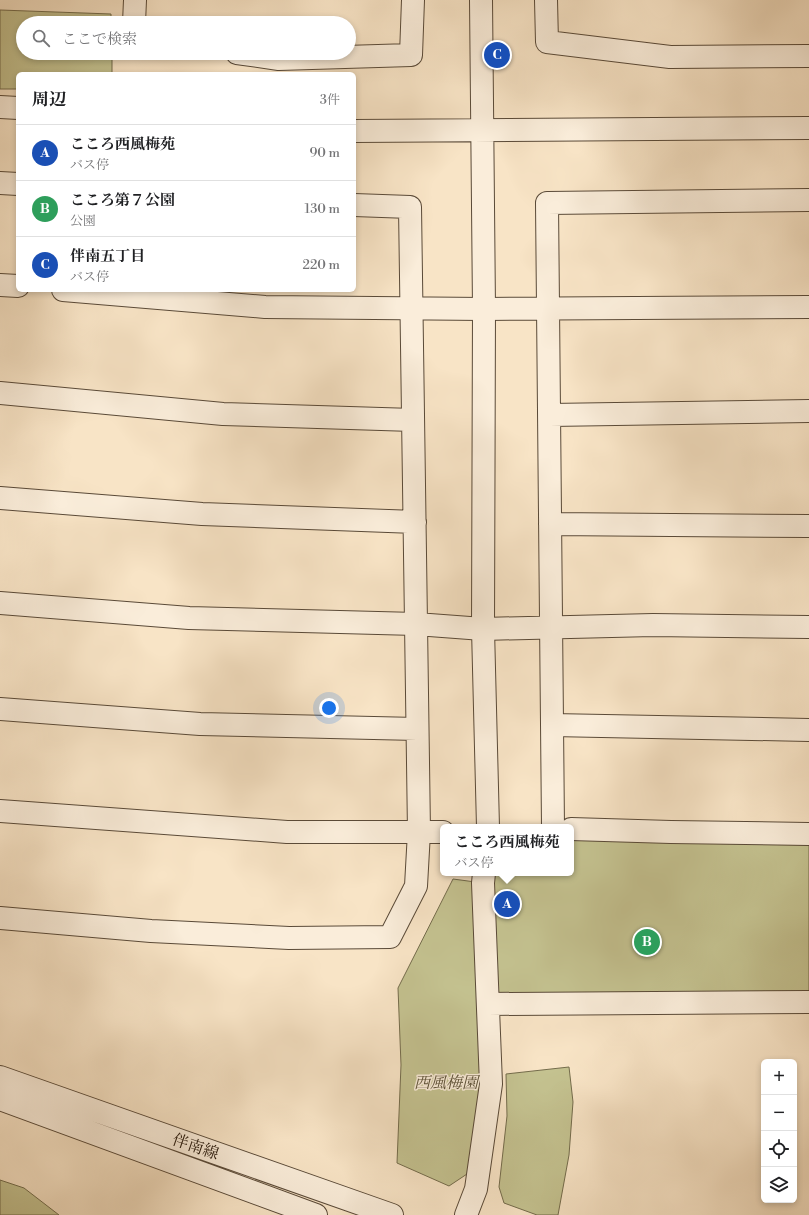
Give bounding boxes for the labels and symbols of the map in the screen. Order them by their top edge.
pin: C [484,40,510,70]
your location [319,698,339,718]
pin: A [494,889,520,919]
pin: B [634,927,660,957]
park label: 西風梅園 [414,1073,481,1093]
street label: 伴南線 [170,1130,222,1164]

